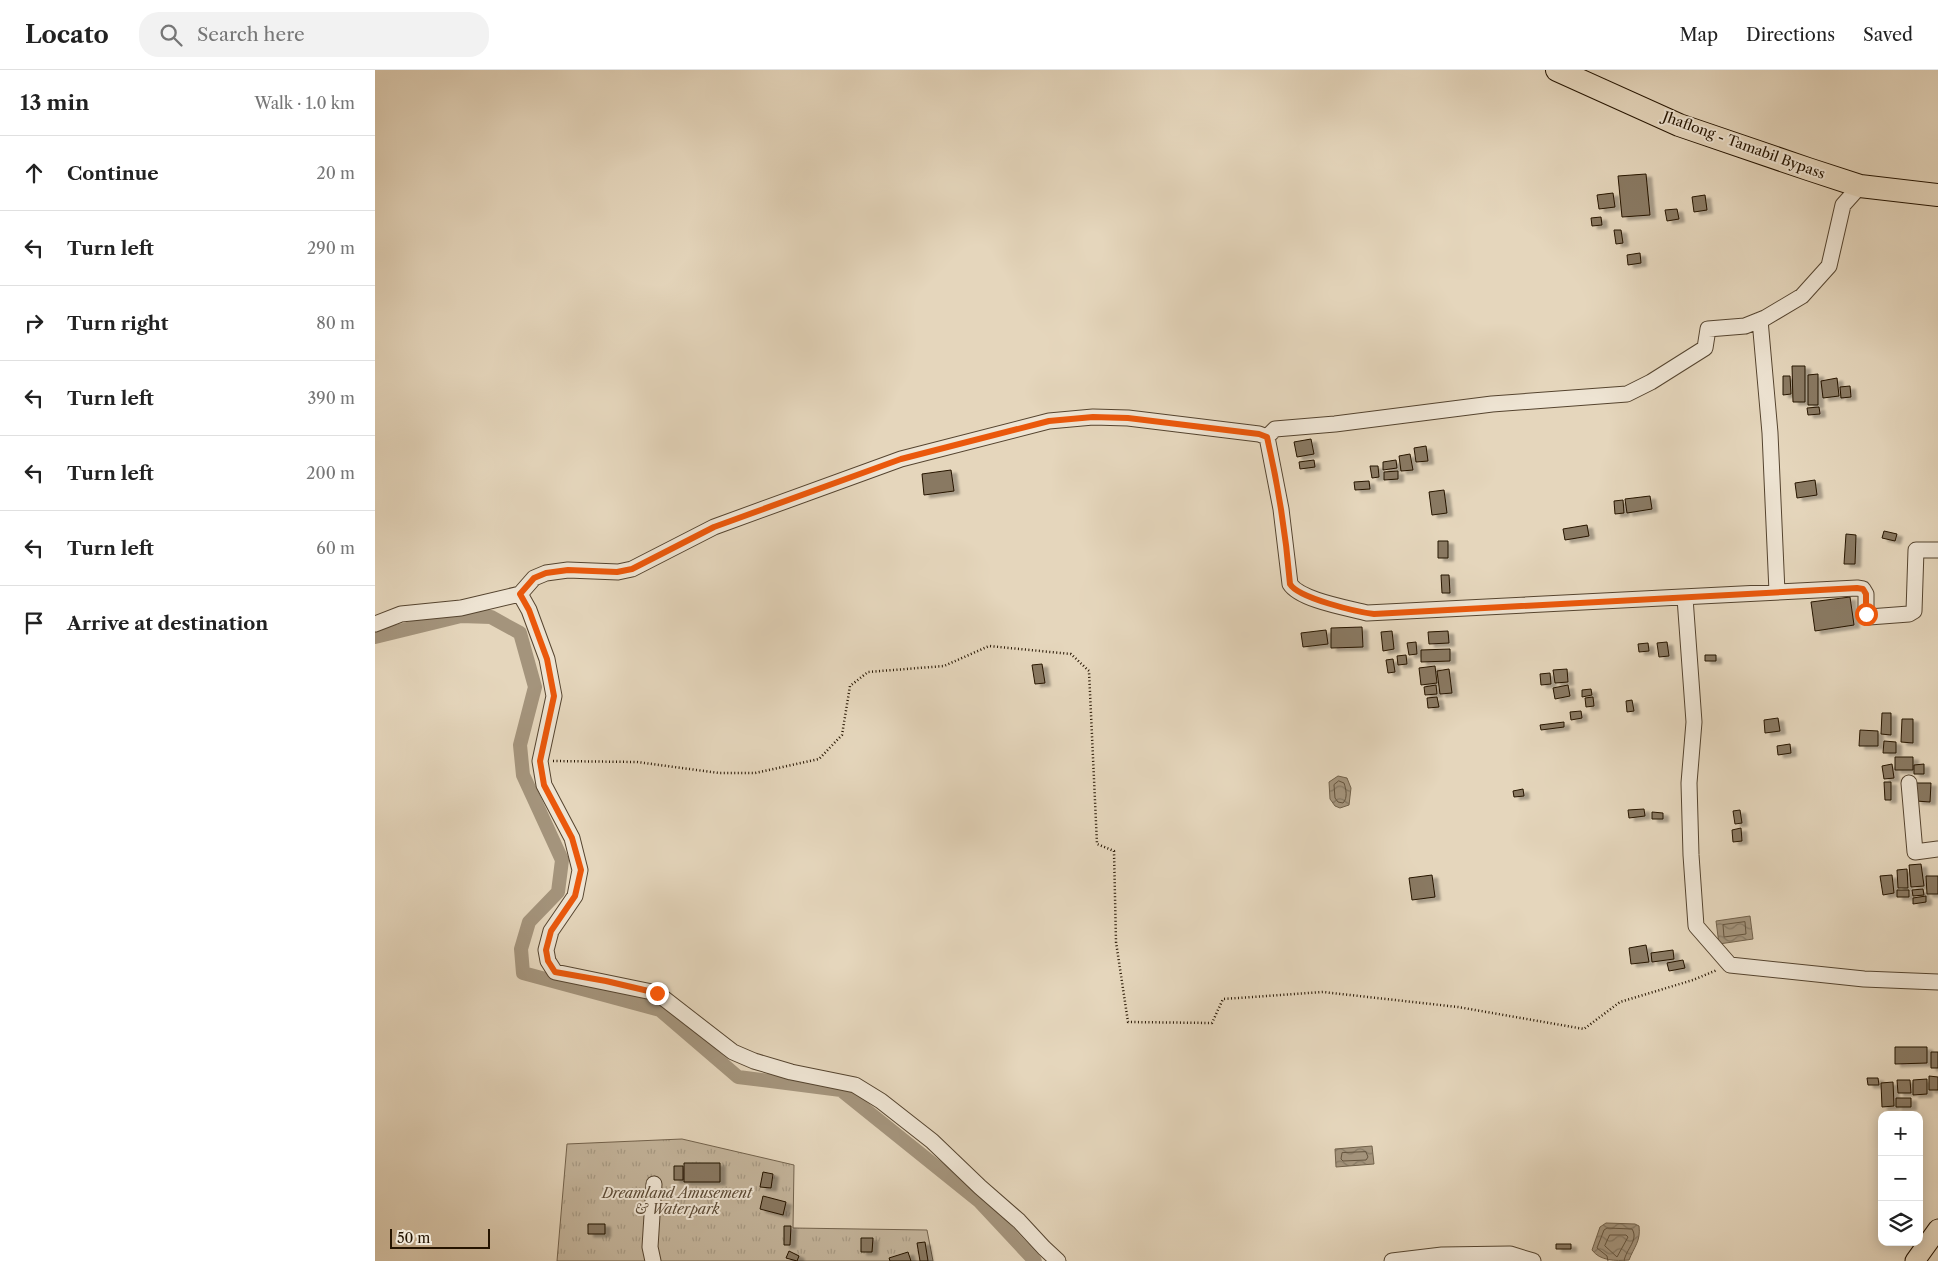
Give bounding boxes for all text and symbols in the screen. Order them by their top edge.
search box [139,12,489,57]
text: Locato [25,20,109,49]
icon: search [157,21,185,49]
text: Search here [197,23,305,46]
text: Map [1679,24,1718,46]
text: Directions [1746,24,1835,46]
text: Saved [1863,24,1913,46]
text: 13 min [20,90,89,115]
text: Walk · 1.0 km [255,93,355,113]
street label: Jhaflong - Tamabil Bypass [1658,107,1828,183]
icon: ahead [20,159,48,187]
text: Continue [67,162,159,185]
text: 20 m [316,163,355,183]
icon: left [20,234,48,262]
text: Turn left [67,237,154,260]
text: 290 m [307,238,355,258]
icon: right [20,309,48,337]
text: Turn right [67,312,168,335]
text: 80 m [316,313,355,333]
icon: left [20,384,48,412]
text: Turn left [67,387,154,410]
text: 390 m [308,388,355,408]
icon: left [20,459,48,487]
text: Turn left [67,462,154,485]
text: 200 m [306,463,355,483]
icon: left [20,534,48,562]
text: Turn left [67,537,154,560]
text: 60 m [316,538,355,558]
route start [1855,603,1878,626]
icon: arrive [20,609,48,637]
text: Arrive at destination [67,612,268,635]
route end [646,982,669,1005]
map controls [1878,1111,1923,1246]
button: + [1878,1111,1923,1156]
button: − [1878,1156,1923,1201]
park label: Dreamland Amusement & Waterpark [601,1184,753,1218]
button: layers [1878,1201,1923,1246]
scale bar [390,1226,490,1249]
text: 50 m [397,1229,430,1247]

